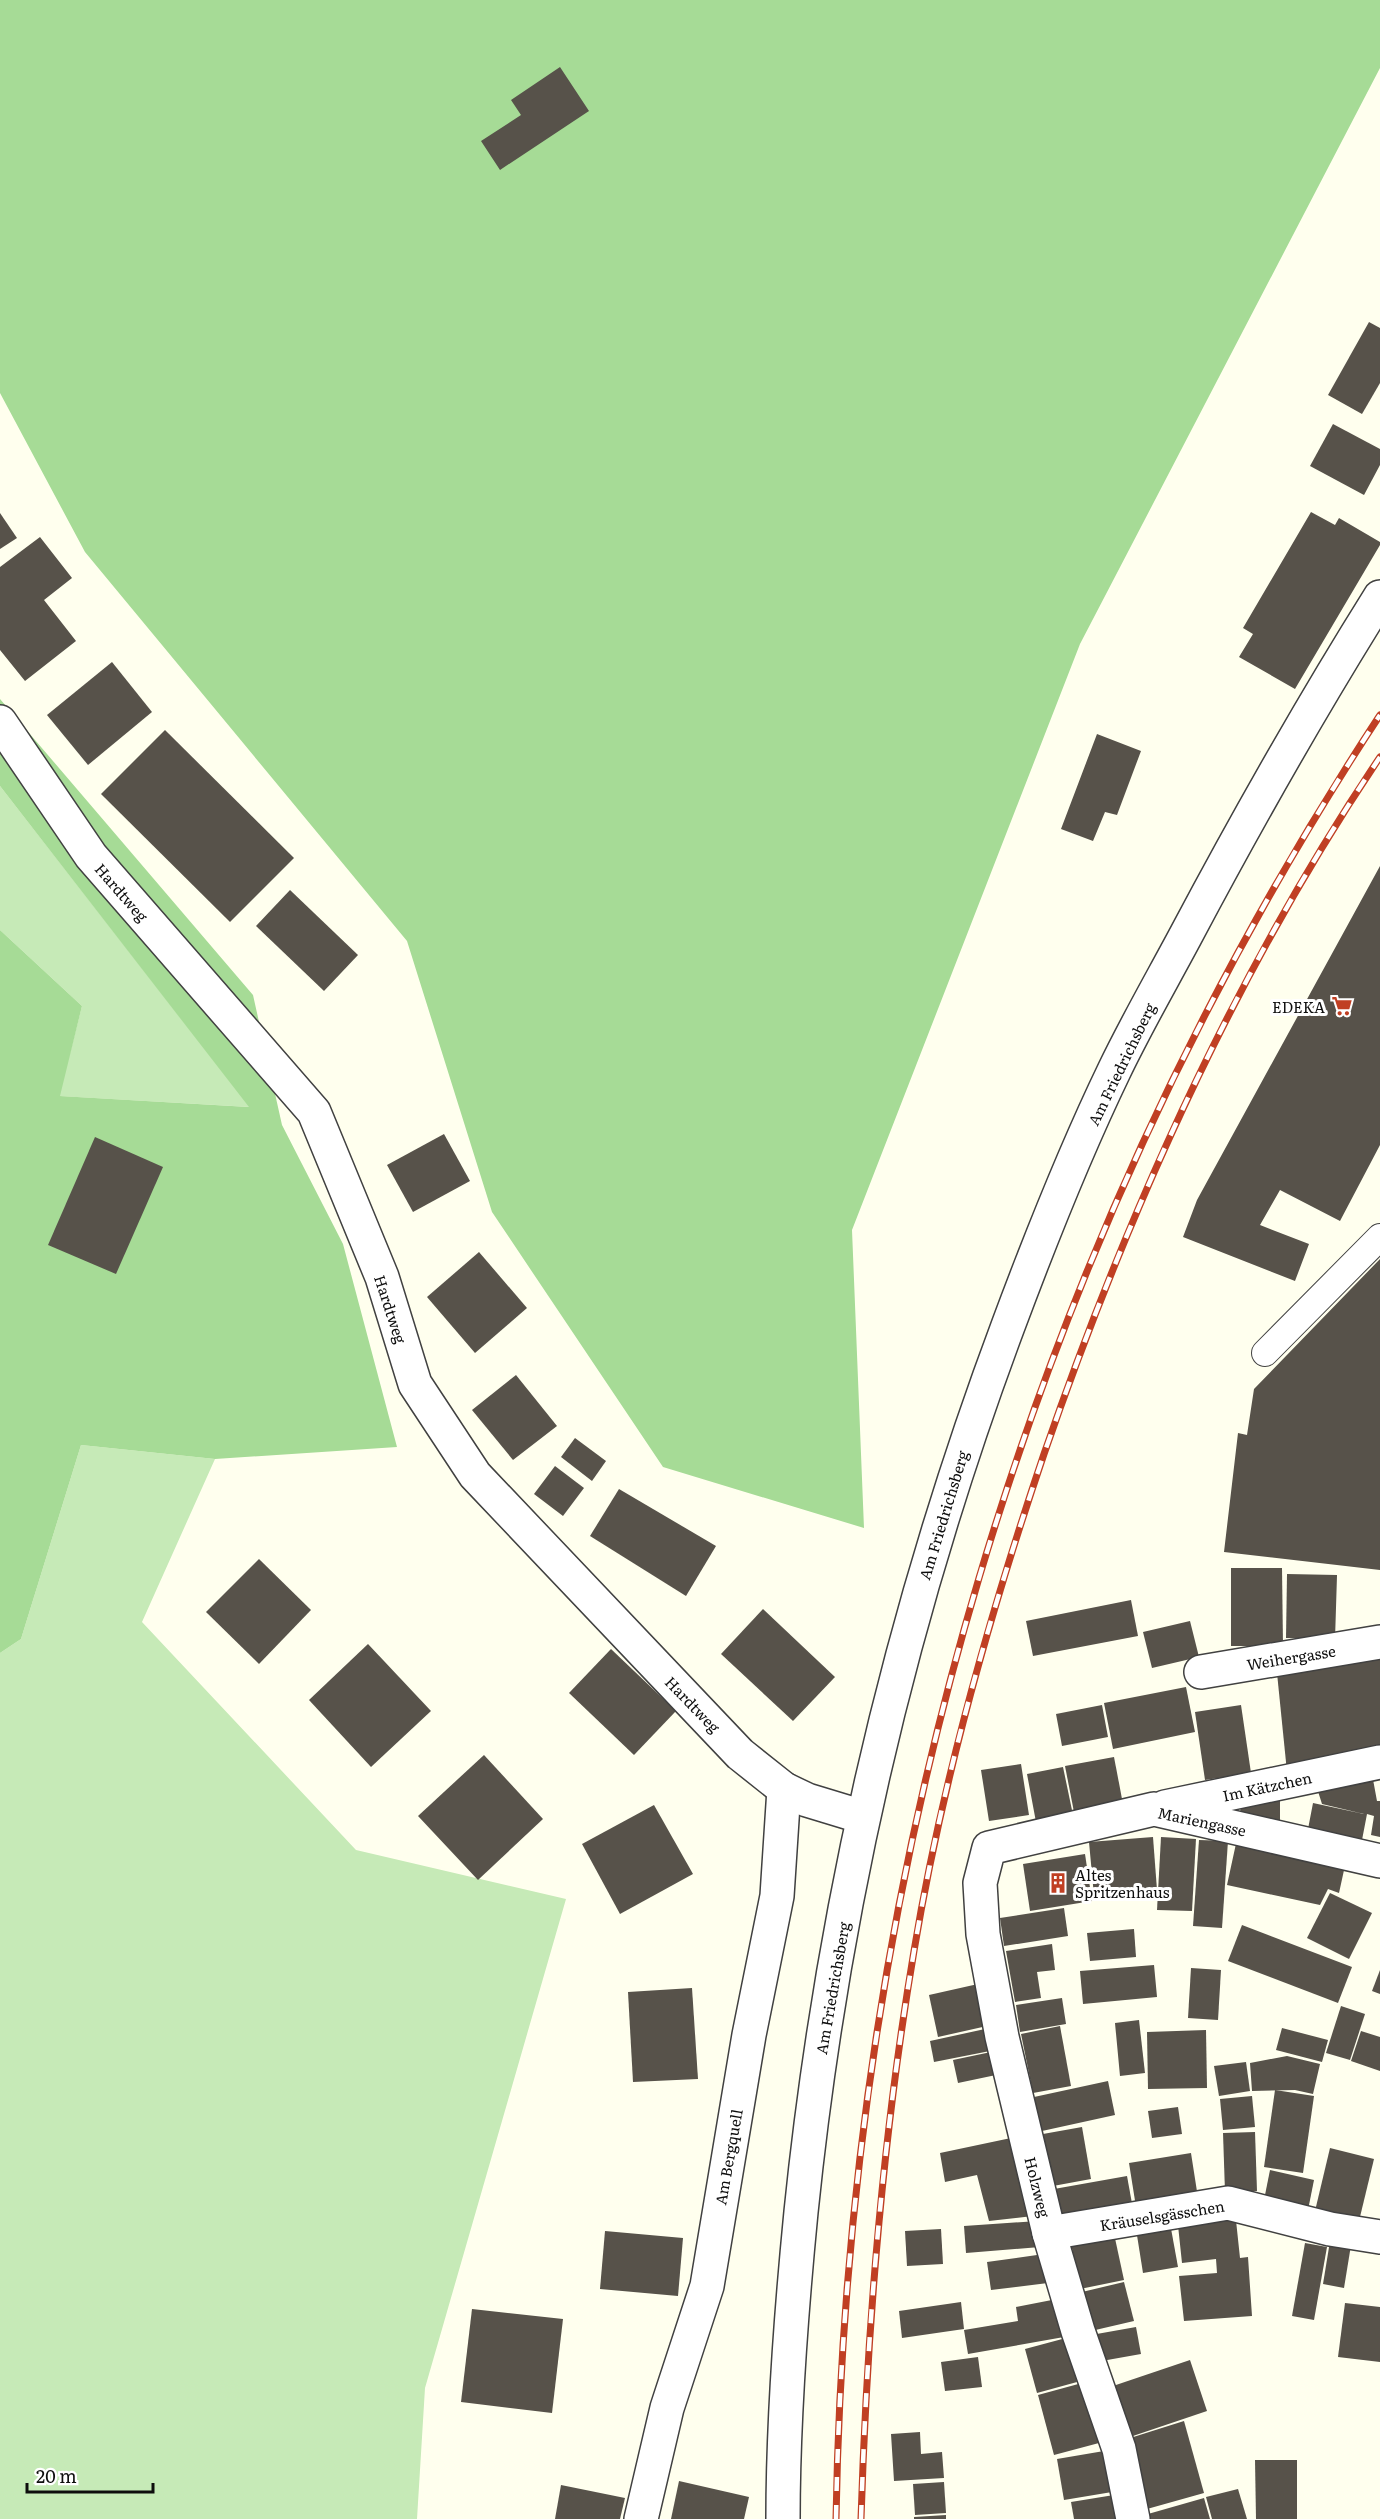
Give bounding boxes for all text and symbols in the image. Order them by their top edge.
street label: Hardtweg [90,858,154,927]
supermarket icon: EDEKA [1330,994,1354,1018]
place label: EDEKA [1272,995,1325,1018]
street label: Am Friedrichsberg [1081,998,1161,1129]
street label: Hardtweg [369,1272,413,1347]
street label: Am Friedrichsberg [912,1447,974,1582]
street label: Weihergasse [1245,1639,1337,1675]
street label: Hardtweg [660,1670,726,1738]
street label: Im Kätzchen [1220,1765,1314,1807]
street label: Mariengasse [1156,1800,1249,1842]
place label: Altes Spritzenhaus [1075,1863,1170,1903]
building icon: Altes Spritzenhaus [1046,1871,1070,1895]
street label: Am Friedrichsberg [809,1919,855,2056]
street label: Am Bergquell [708,2107,748,2207]
street label: Holzweg [1019,2154,1057,2221]
street label: Kräuselsgässchen [1098,2194,1226,2236]
scale bar [27,2456,153,2494]
text: 20 m [36,2462,77,2489]

